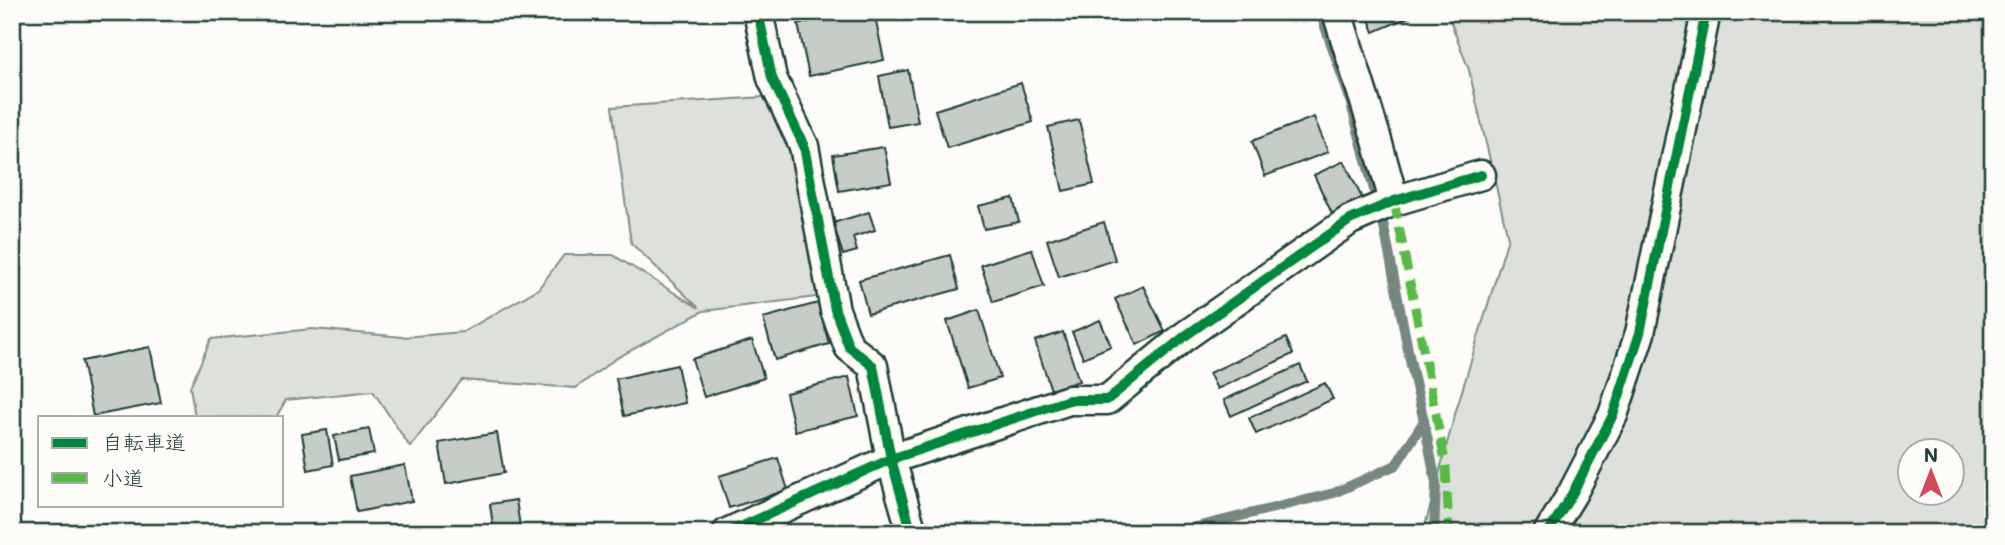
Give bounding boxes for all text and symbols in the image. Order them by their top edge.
legend [38,416,284,506]
text: 自転車道 [102,428,186,455]
north arrow [1896,436,1966,506]
text: N [1924,442,1938,467]
text: 小道 [102,464,144,491]

